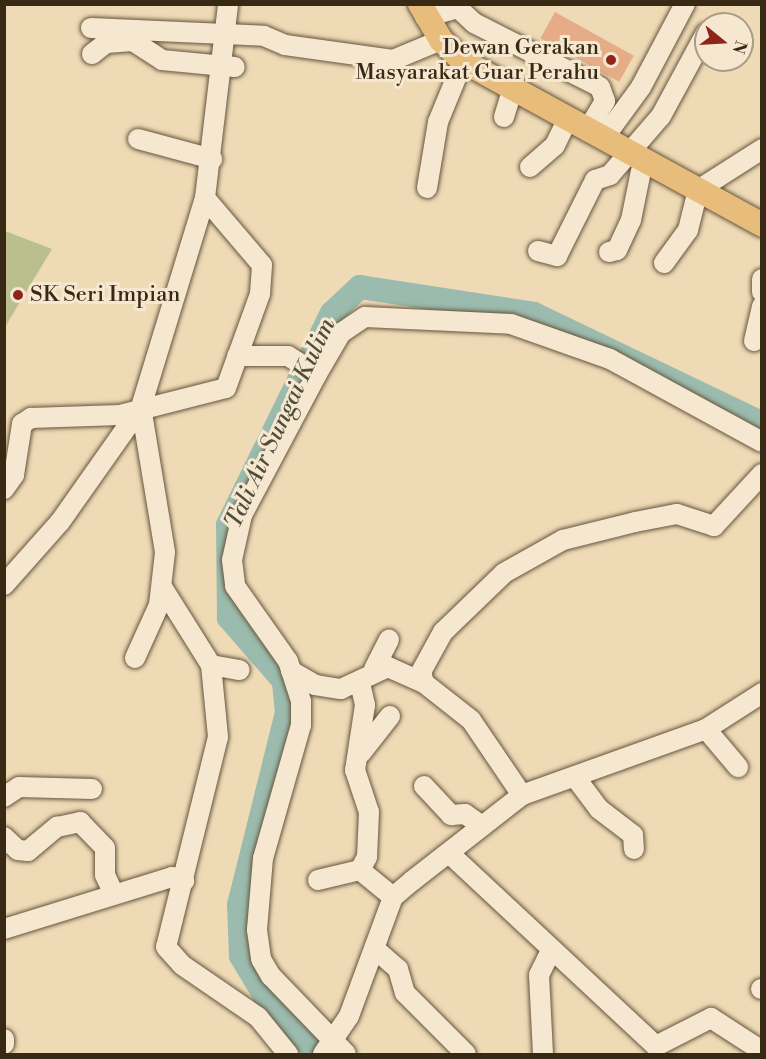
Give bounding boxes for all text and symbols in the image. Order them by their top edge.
north arrow [694,12,754,72]
place label: Dewan Gerakan Masyarakat Guar Perahu [356,34,599,86]
text: N [728,38,751,56]
marker: Dewan Gerakan Masyarakat Guar Perahu [604,53,618,67]
place label: SK Seri Impian [30,282,180,308]
marker: SK Seri Impian [11,288,25,302]
water label: Tali Air Sungai Kulim [220,314,342,534]

